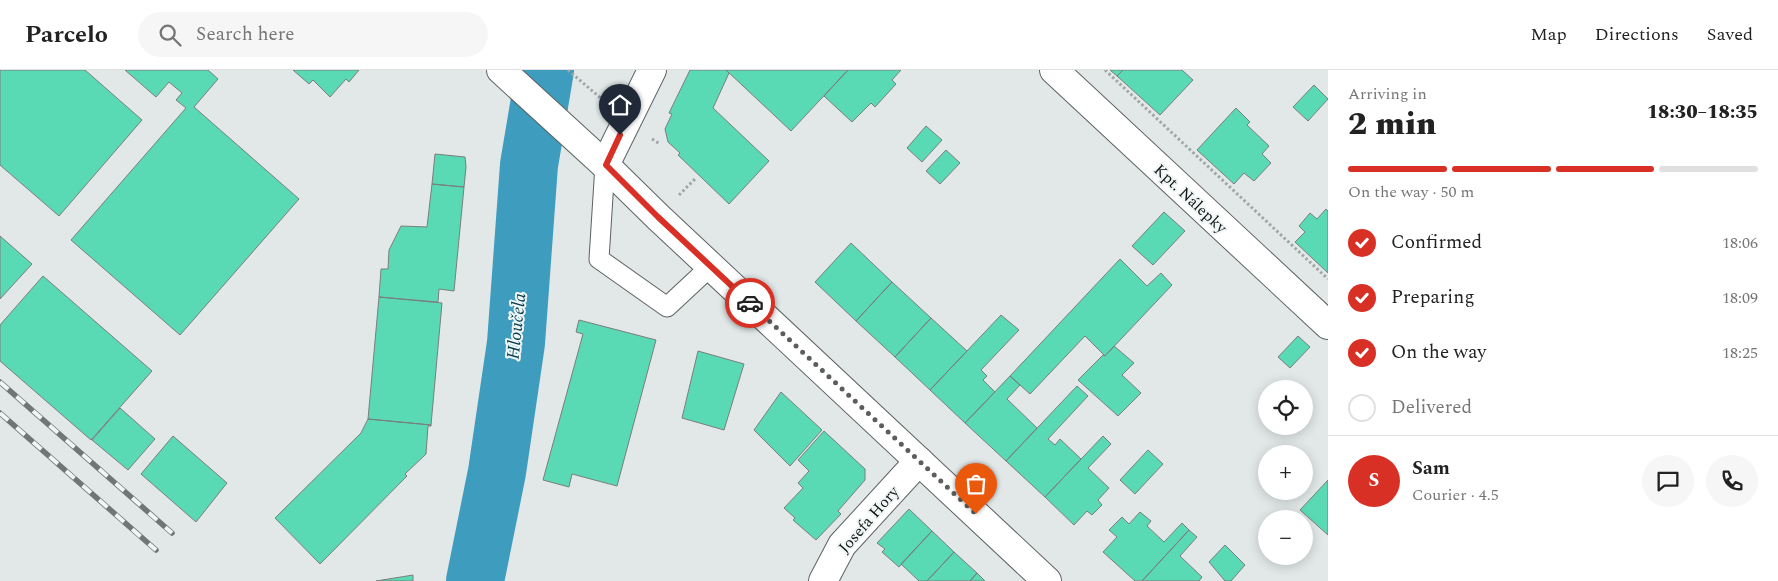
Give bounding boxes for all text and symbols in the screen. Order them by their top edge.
search box [138,12,488,57]
text: Parcelo [25,17,108,53]
text: Search here [196,20,294,49]
icon: search [156,21,184,49]
text: Map [1531,21,1567,48]
text: Directions [1595,21,1679,48]
text: Saved [1707,21,1753,48]
text: Arriving in [1348,82,1427,106]
pin [599,84,641,135]
icon: home [606,91,634,119]
text: 18:30–18:35 [1647,98,1758,127]
text: 2 min [1348,100,1436,149]
street label: Kpt. Nálepky [1148,158,1233,240]
text: On the way · 50 m [1348,180,1474,204]
text: Confirmed [1391,228,1482,257]
icon: check [1348,229,1376,257]
text: 18:06 [1722,231,1758,255]
courier [725,278,775,328]
text: Preparing [1391,283,1475,312]
icon: check [1348,284,1376,312]
text: 18:09 [1722,286,1758,310]
icon: car [736,289,764,317]
water label: Hloučela [500,292,533,360]
text: On the way [1391,338,1487,367]
icon: check [1348,339,1376,367]
text: 18:25 [1722,341,1758,365]
map controls [1258,380,1313,565]
button: locate [1258,380,1313,435]
text: Delivered [1391,393,1472,422]
button: + [1258,445,1313,500]
text: Sam [1412,454,1450,483]
button: chat [1642,455,1694,507]
button: phone [1706,455,1758,507]
pin [955,463,997,514]
text: S [1369,466,1379,495]
icon: bag [962,470,990,498]
street label: Josefa Hory [833,480,906,559]
text: Courier · 4.5 [1412,483,1499,507]
button: − [1258,510,1313,565]

